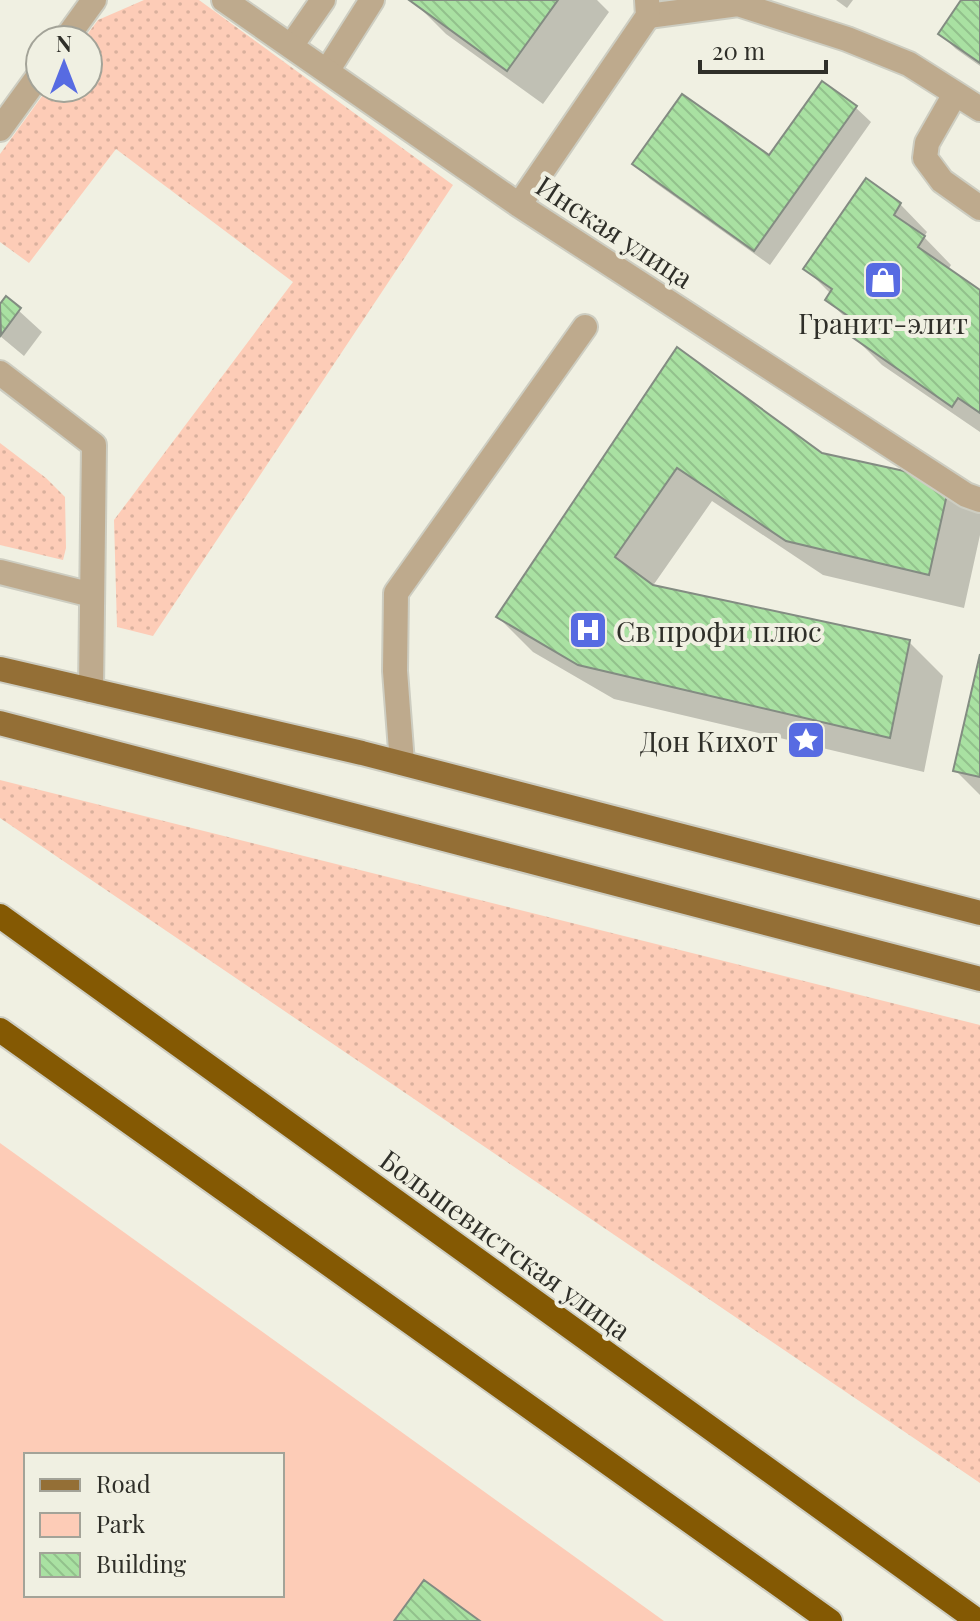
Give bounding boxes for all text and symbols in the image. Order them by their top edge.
north arrow [24,24,104,104]
scale bar [700,24,826,74]
text: N [56,28,72,58]
text: 20 m [712,34,765,66]
street label: Инская улица [529,166,701,296]
shop icon: Гранит-элит [862,259,904,301]
place label: Гранит-элит [798,304,968,341]
hospital icon: Св профи плюс [567,609,609,651]
place label: Св профи плюс [616,612,822,649]
place icon: Дон Кихот [785,719,827,761]
place label: Дон Кихот [640,722,778,759]
street label: Большевистская улица [373,1140,639,1348]
legend [24,1453,284,1597]
text: Road [96,1467,151,1499]
text: Park [96,1507,146,1539]
text: Building [96,1547,187,1579]

